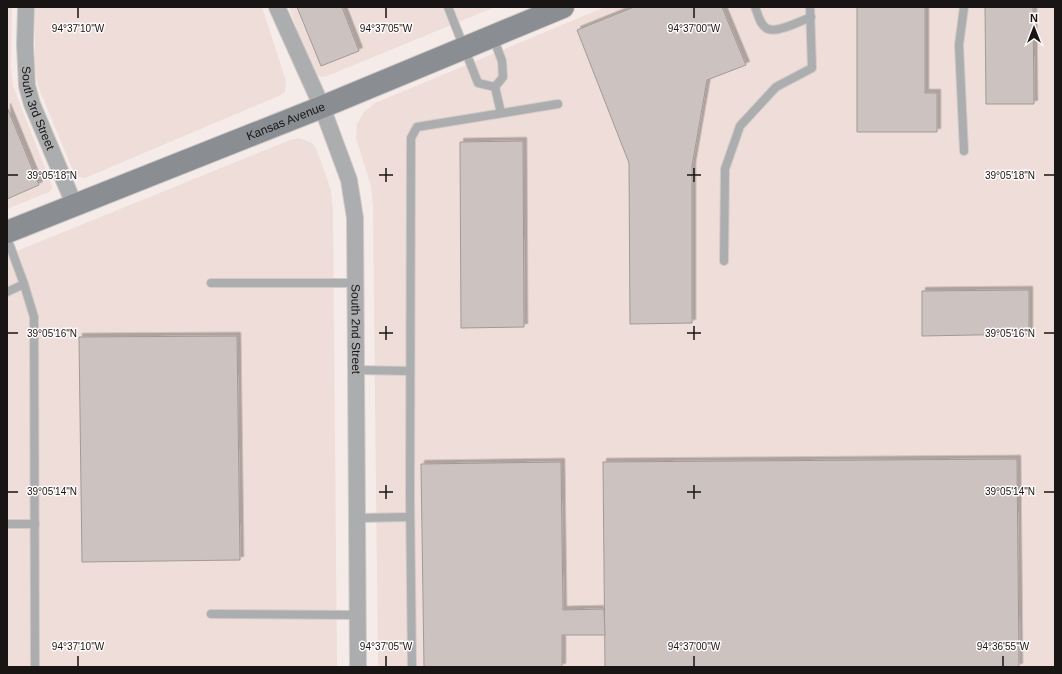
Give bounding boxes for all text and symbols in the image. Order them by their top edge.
north arrow [1014,8,1054,48]
text: N [1030,12,1038,24]
text: 94°37'10"W [52,23,105,34]
text: 94°37'05"W [360,23,413,34]
text: 94°37'00"W [668,23,721,34]
street label: South 3rd Street [19,66,58,153]
street label: Kansas Avenue [245,99,327,143]
text: 39°05'18"N [27,170,77,181]
text: 39°05'18"N [985,170,1035,181]
street label: South 2nd Street [348,284,363,375]
text: 39°05'16"N [27,328,77,339]
text: 39°05'16"N [985,328,1035,339]
text: 39°05'14"N [27,486,77,497]
text: 39°05'14"N [985,486,1035,497]
text: 94°37'10"W [52,641,105,652]
text: 94°37'05"W [360,641,413,652]
text: 94°37'00"W [668,641,721,652]
text: 94°36'55"W [977,641,1030,652]

